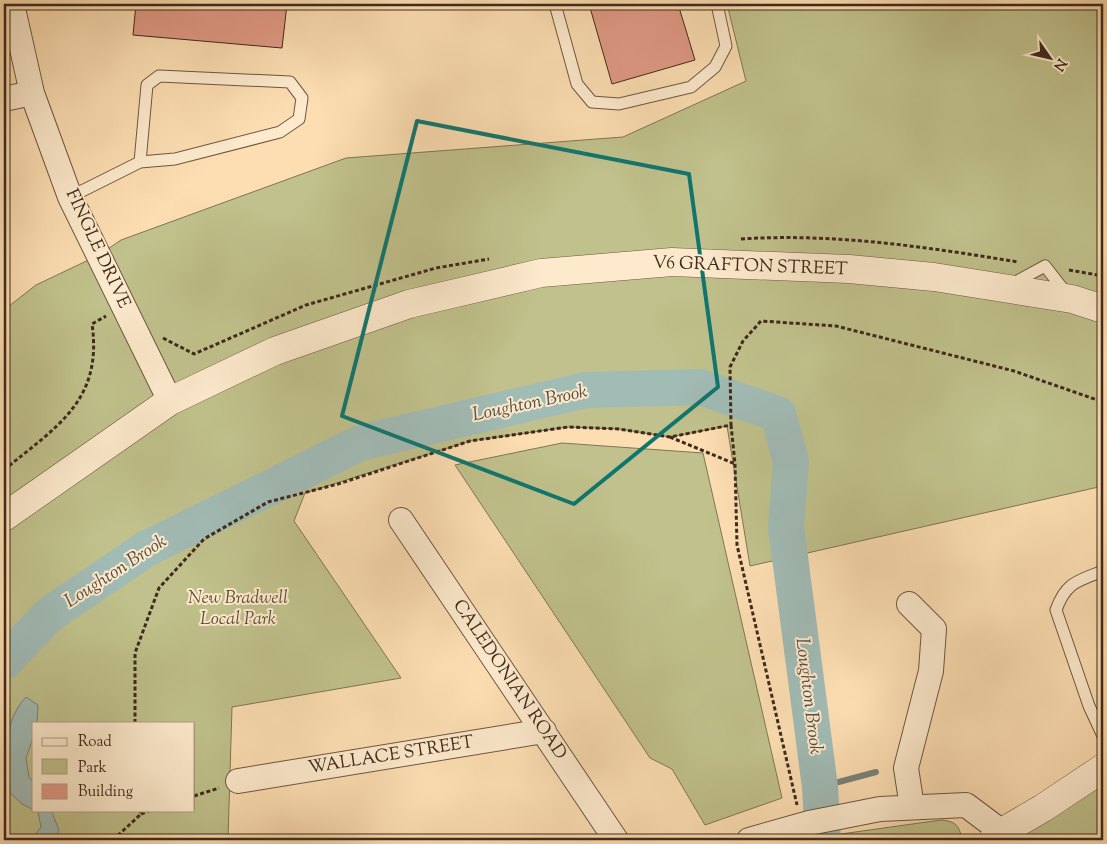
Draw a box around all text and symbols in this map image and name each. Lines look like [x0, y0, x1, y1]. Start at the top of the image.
north arrow [1024, 32, 1074, 82]
text: N [1048, 54, 1071, 74]
street label: FINGLE DRIVE [58, 185, 136, 313]
street label: V6 GRAFTON STREET [652, 251, 848, 283]
water label: Loughton Brook [470, 379, 591, 429]
water label: Loughton Brook [59, 529, 173, 615]
park label: New Bradwell Local Park [188, 586, 288, 633]
street label: CALEDONIAN ROAD [446, 595, 572, 765]
water label: Loughton Brook [787, 636, 829, 756]
legend [32, 722, 195, 812]
street label: WALLACE STREET [306, 730, 476, 782]
text: Road [78, 732, 112, 753]
text: Park [78, 758, 107, 779]
text: Building [78, 782, 133, 803]

